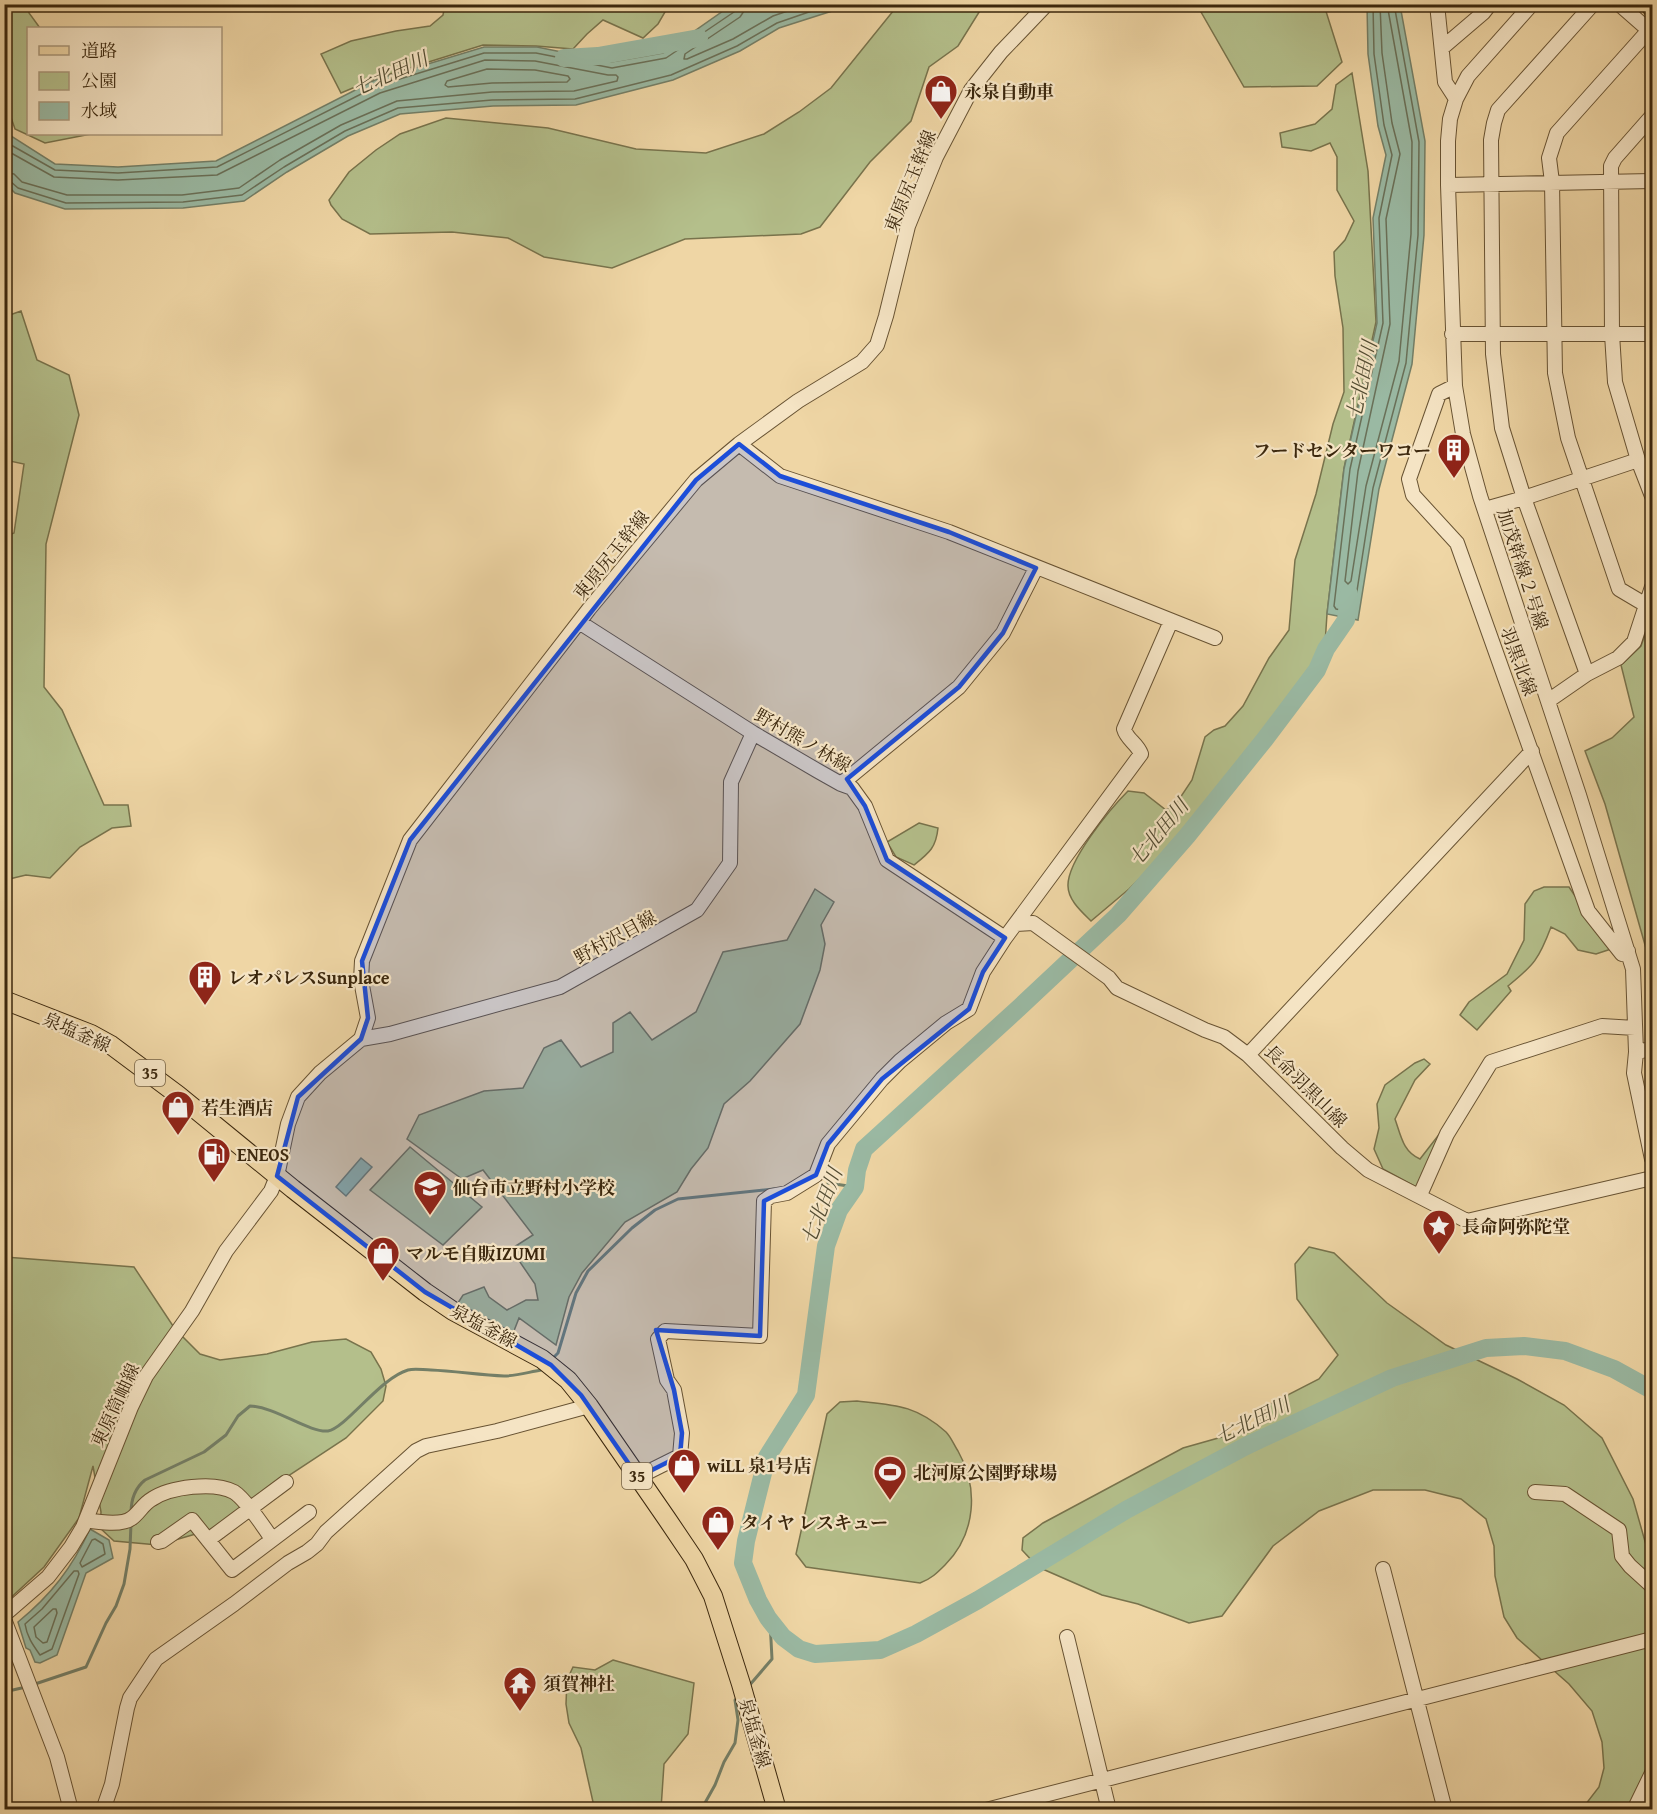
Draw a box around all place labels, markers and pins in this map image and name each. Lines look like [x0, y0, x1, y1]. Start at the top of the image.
shop icon: 永泉自動車 [923, 73, 959, 120]
place label: 永泉自動車 [964, 78, 1054, 105]
building icon: フードセンターワコー [1436, 432, 1472, 479]
place label: フードセンターワコー [1253, 437, 1431, 464]
building icon: レオパレスSunplace [187, 959, 223, 1006]
place label: レオパレスSunplace [228, 964, 390, 991]
shop icon: 若生酒店 [160, 1089, 196, 1136]
place label: 若生酒店 [201, 1094, 273, 1121]
fuel station icon: ENEOS [196, 1136, 232, 1183]
place label: ENEOS [237, 1141, 289, 1168]
school or university icon: 仙台市立野村小学校 [412, 1169, 448, 1216]
place label: 仙台市立野村小学校 [453, 1174, 615, 1201]
place icon: 長命阿弥陀堂 [1421, 1208, 1457, 1255]
place label: 長命阿弥陀堂 [1462, 1213, 1570, 1240]
shop icon: マルモ自販IZUMI [365, 1235, 401, 1282]
place label: マルモ自販IZUMI [406, 1240, 546, 1267]
shop icon: wiLL 泉1号店 [666, 1447, 702, 1494]
place label: wiLL 泉1号店 [707, 1452, 812, 1479]
sports icon: 北河原公園野球場 [872, 1454, 908, 1501]
place label: 北河原公園野球場 [913, 1459, 1057, 1486]
shop icon: タイヤ レスキュー [700, 1504, 736, 1551]
place label: タイヤ レスキュー [741, 1509, 888, 1536]
temple icon: 須賀神社 [502, 1665, 538, 1712]
place label: 須賀神社 [543, 1670, 615, 1697]

